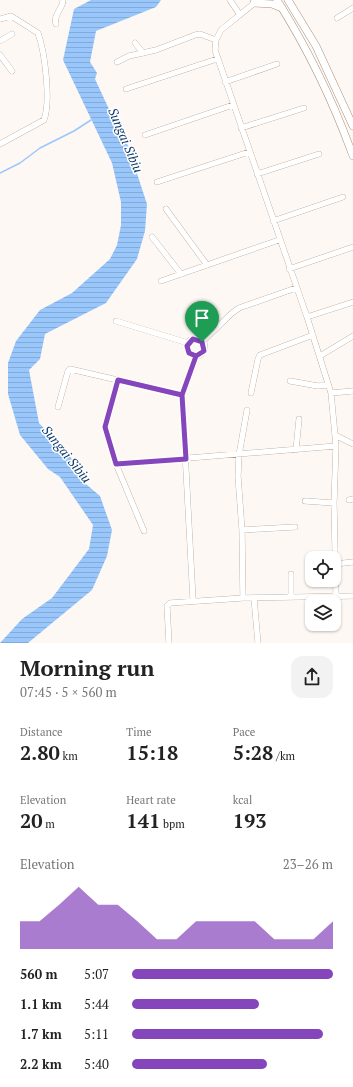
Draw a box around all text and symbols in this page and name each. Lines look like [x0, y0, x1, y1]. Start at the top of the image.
water label: Sungai Sibiu [104, 105, 148, 175]
pin [185, 301, 219, 342]
icon: arrive [191, 307, 213, 329]
water label: Sungai Sibiu [38, 421, 96, 487]
map controls [305, 551, 341, 631]
button: locate [305, 551, 341, 587]
button: layers [305, 595, 341, 631]
text: Morning run [20, 653, 154, 682]
button: share [291, 656, 333, 698]
text: 07:45 · 5 × 560 m [20, 683, 117, 701]
text: Distance [20, 725, 63, 739]
text: Time [126, 725, 151, 739]
text: Pace [233, 725, 255, 739]
text: 2.80 [20, 739, 60, 766]
text: 15:18 [126, 739, 178, 766]
text: 5:28 [233, 739, 273, 766]
text: km [60, 749, 78, 763]
text: /km [273, 749, 295, 763]
text: Elevation [20, 793, 66, 807]
text: Heart rate [126, 793, 176, 807]
text: kcal [233, 793, 252, 807]
text: 20 [20, 807, 43, 834]
text: 141 [126, 807, 160, 834]
text: 193 [233, 807, 267, 834]
text: m [43, 817, 55, 831]
text: bpm [160, 817, 185, 831]
text: Elevation [20, 855, 75, 873]
text: 23–26 m [283, 855, 333, 873]
text: 560 m [20, 965, 58, 983]
text: 5:07 [84, 965, 109, 983]
text: 1.1 km [20, 995, 62, 1013]
text: 5:44 [84, 995, 109, 1013]
text: 1.7 km [20, 1025, 62, 1043]
text: 5:11 [84, 1025, 109, 1043]
text: 2.2 km [20, 1055, 62, 1073]
text: 5:40 [84, 1055, 109, 1073]

